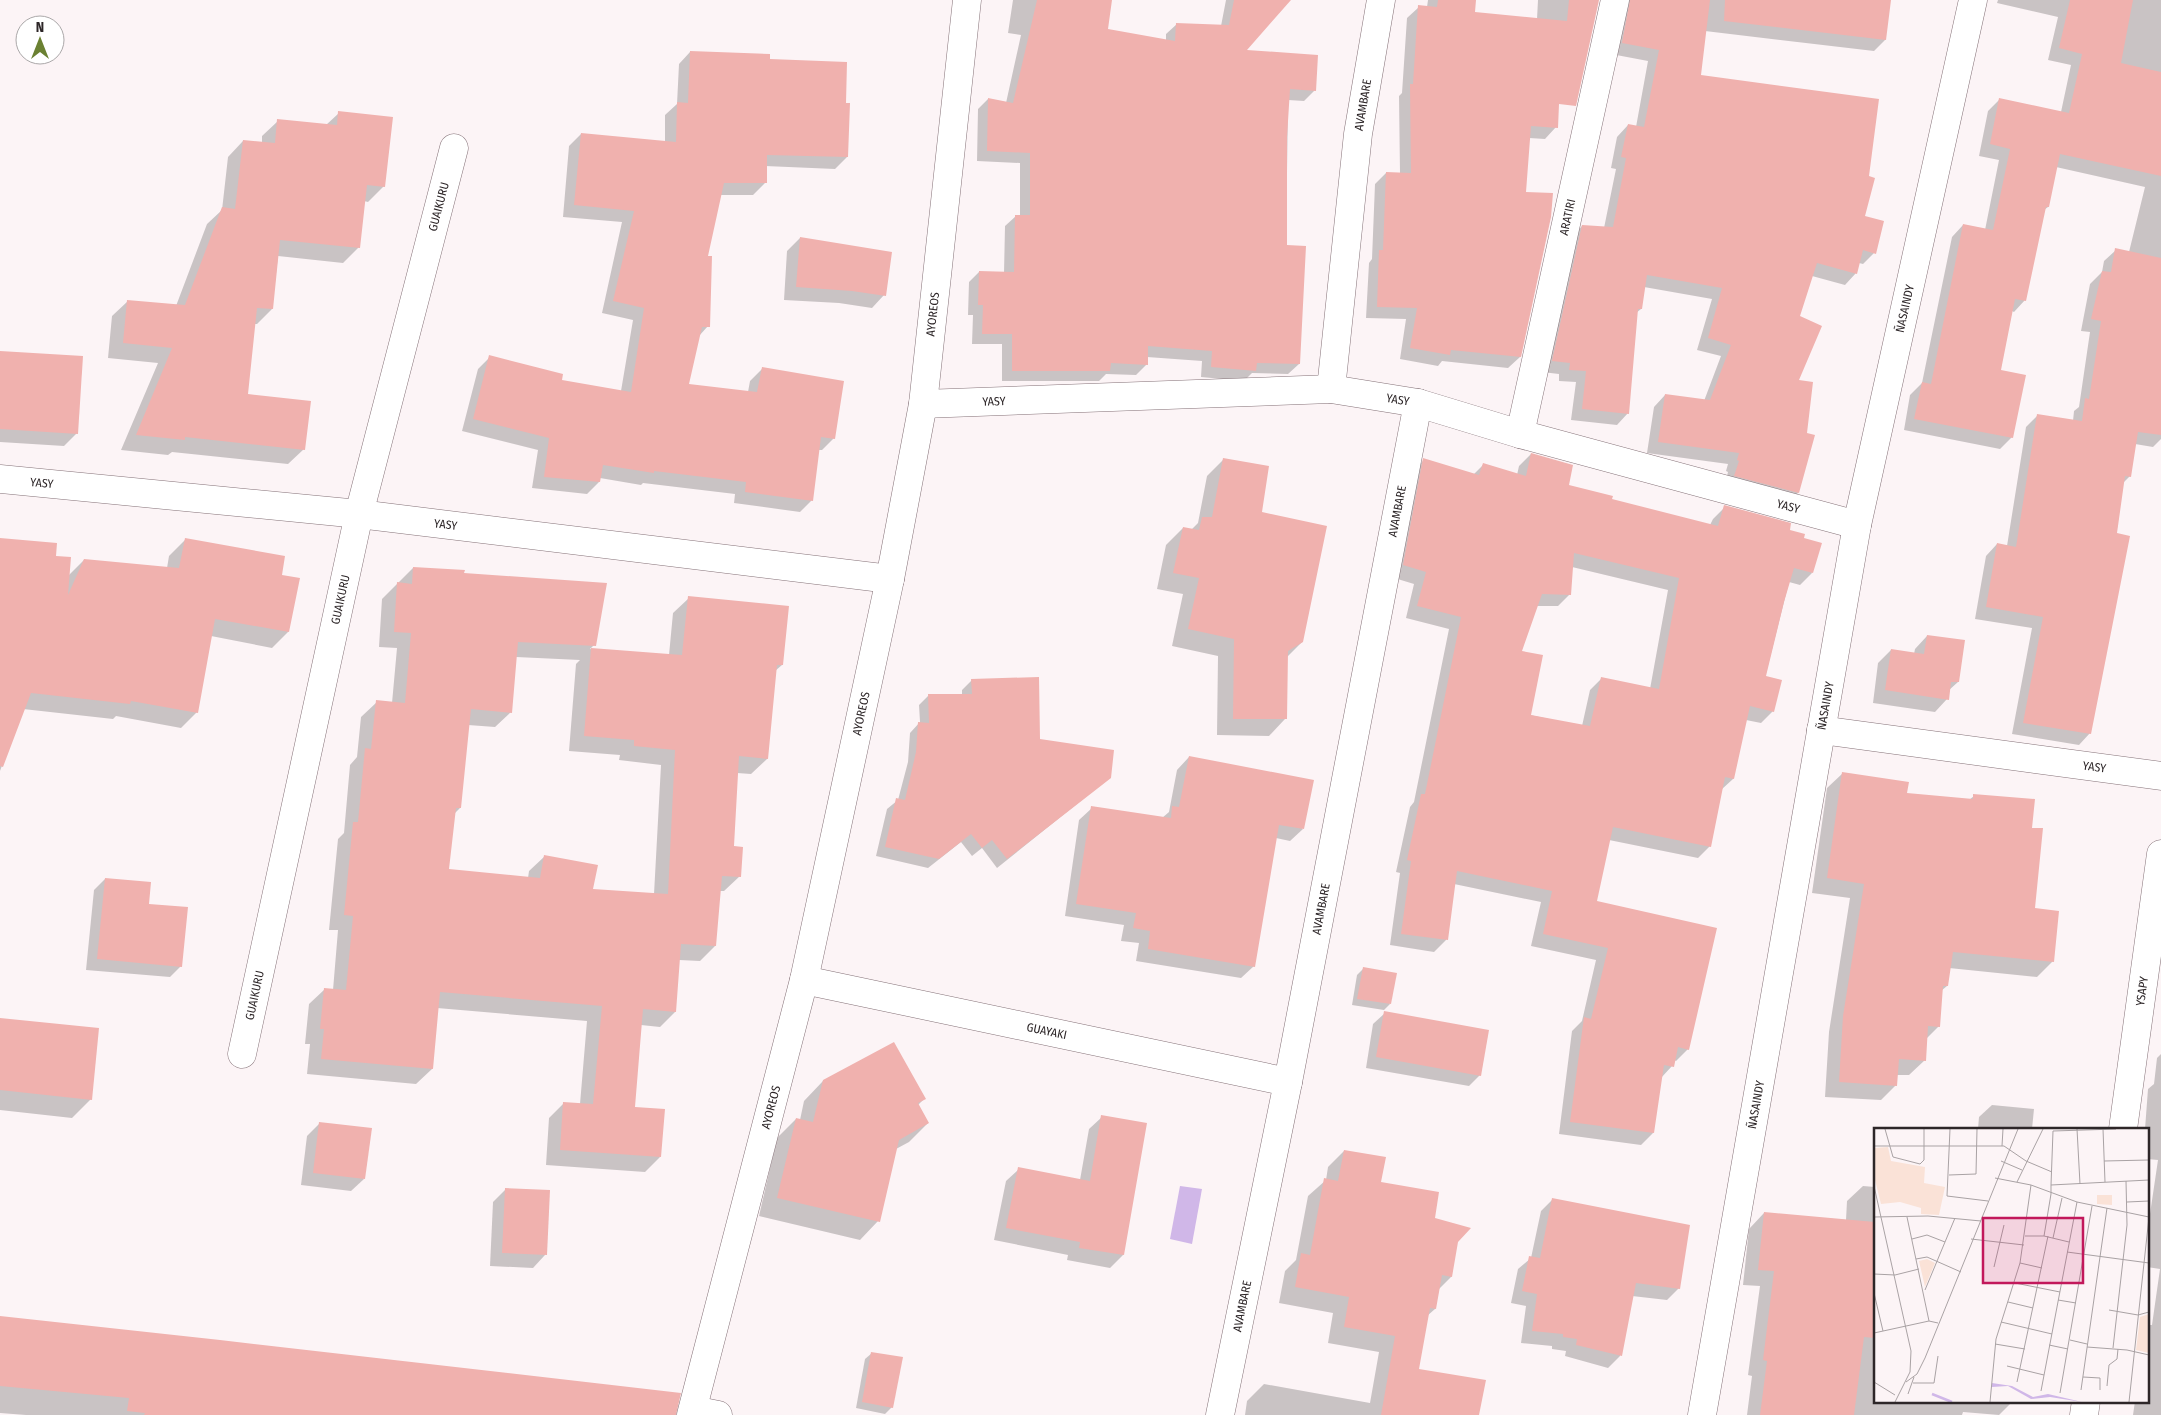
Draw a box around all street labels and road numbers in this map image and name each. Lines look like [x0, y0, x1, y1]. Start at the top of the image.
street label: AVAMBARE [1352, 78, 1374, 132]
street label: GUAIKURU [426, 181, 452, 233]
street label: ARATIRI [1557, 198, 1578, 237]
street label: ÑASAINDY [1892, 283, 1917, 334]
street label: AYOREOS [923, 291, 942, 337]
street label: YASY [1385, 391, 1411, 409]
street label: YASY [982, 394, 1006, 409]
street label: YASY [29, 475, 54, 491]
street label: AVAMBARE [1386, 484, 1409, 538]
street label: YASY [1775, 497, 1802, 516]
street label: YASY [433, 516, 458, 533]
street label: GUAIKURU [328, 574, 353, 626]
street label: ÑASAINDY [1813, 680, 1837, 731]
street label: AYOREOS [850, 690, 873, 737]
street label: YASY [2082, 758, 2107, 776]
street label: AVAMBARE [1309, 882, 1333, 936]
street label: GUAIKURU [243, 969, 267, 1021]
street label: YSAPY [2133, 976, 2151, 1007]
street label: GUAYAKI [1025, 1020, 1068, 1042]
street label: ÑASAINDY [1744, 1079, 1767, 1130]
street label: AYOREOS [759, 1084, 783, 1130]
street label: AVAMBARE [1230, 1279, 1254, 1333]

